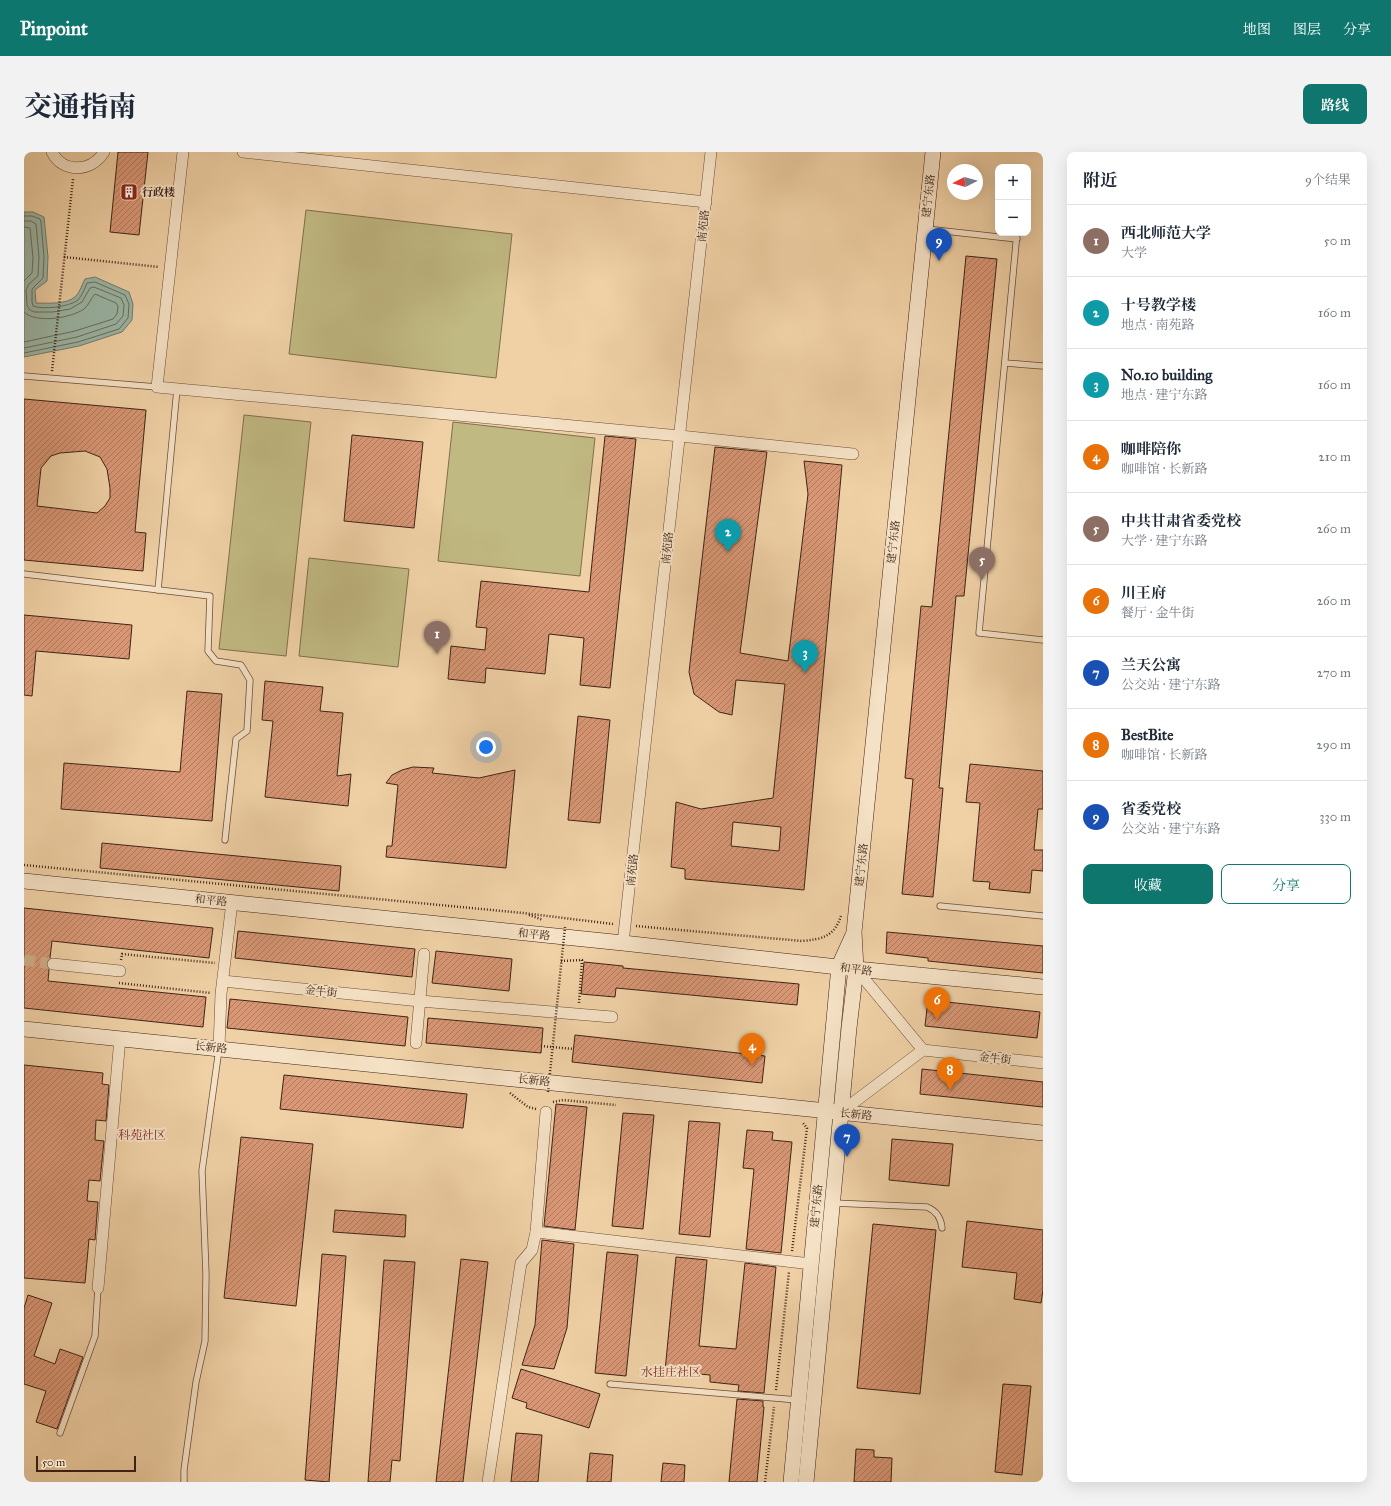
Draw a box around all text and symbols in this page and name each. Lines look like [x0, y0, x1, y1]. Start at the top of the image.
text: Pinpoint [20, 17, 88, 40]
text: 地图 [1243, 21, 1271, 38]
text: 图层 [1293, 21, 1321, 38]
text: 分享 [1343, 21, 1371, 38]
button: 路线 [1303, 84, 1367, 124]
text: 交通指南 [24, 89, 136, 124]
north arrow [947, 164, 983, 200]
map controls [995, 164, 1031, 236]
button: + [995, 164, 1031, 200]
text: 附近 [1083, 170, 1117, 191]
text: 9个结果 [1305, 172, 1351, 188]
street label: 建宁东路 [920, 173, 937, 219]
building icon: 行政楼 [119, 182, 139, 202]
place label: 行政楼 [142, 186, 175, 199]
button: − [995, 200, 1031, 236]
street label: 南苑路 [695, 209, 712, 243]
text: 西北师范大学 [1121, 224, 1211, 242]
pin: 9 [926, 228, 952, 261]
text: 1 [1093, 233, 1099, 249]
text: 50 m [1324, 233, 1351, 249]
text: 大学 [1121, 245, 1147, 261]
text: 十号教学楼 [1121, 296, 1196, 314]
text: 2 [1093, 305, 1099, 321]
text: 160 m [1318, 305, 1351, 321]
text: 地点 · 南苑路 [1121, 317, 1194, 333]
text: No.10 building [1121, 366, 1212, 384]
text: 3 [1093, 377, 1099, 393]
text: 160 m [1318, 377, 1351, 393]
text: 地点 · 建宁东路 [1121, 387, 1207, 403]
text: 咖啡陪你 [1121, 440, 1181, 458]
text: 4 [1092, 449, 1100, 465]
text: 210 m [1318, 449, 1351, 465]
text: 咖啡馆 · 长新路 [1121, 461, 1207, 477]
text: 中共甘肃省委党校 [1121, 512, 1241, 530]
pin: 2 [715, 519, 741, 552]
street label: 建宁东路 [885, 519, 902, 565]
text: 5 [1093, 521, 1099, 537]
text: 260 m [1317, 521, 1351, 537]
street label: 南苑路 [659, 531, 676, 565]
text: 大学 · 建宁东路 [1121, 533, 1207, 549]
pin: 5 [969, 547, 995, 580]
text: 川王府 [1121, 584, 1166, 602]
text: 6 [1093, 593, 1099, 609]
text: 260 m [1317, 593, 1351, 609]
text: 餐厅 · 金牛街 [1121, 605, 1194, 621]
pin: 1 [424, 621, 450, 654]
pin: 3 [792, 640, 818, 673]
text: 兰天公寓 [1121, 656, 1181, 674]
text: 7 [1093, 665, 1099, 681]
text: 270 m [1317, 665, 1351, 681]
text: 公交站 · 建宁东路 [1121, 677, 1220, 693]
text: BestBite [1121, 726, 1173, 744]
your location [476, 737, 496, 757]
text: 8 [1093, 737, 1099, 753]
text: 290 m [1316, 737, 1351, 753]
text: 咖啡馆 · 长新路 [1121, 747, 1207, 763]
text: 省委党校 [1121, 800, 1181, 818]
text: 9 [1093, 809, 1099, 825]
text: 330 m [1319, 809, 1351, 825]
text: 公交站 · 建宁东路 [1121, 821, 1220, 837]
street label: 建宁东路 [853, 842, 870, 888]
street label: 南苑路 [624, 853, 641, 887]
button: 收藏 [1083, 864, 1213, 904]
button: 分享 [1221, 864, 1351, 904]
street label: 和平路 [194, 892, 228, 909]
street label: 和平路 [517, 926, 551, 943]
street label: 和平路 [839, 961, 873, 978]
street label: 金牛街 [304, 983, 338, 1000]
pin: 6 [924, 987, 950, 1020]
pin: 4 [739, 1033, 765, 1066]
street label: 长新路 [194, 1039, 228, 1056]
street label: 金牛街 [978, 1050, 1012, 1067]
pin: 8 [937, 1057, 963, 1090]
street label: 长新路 [517, 1072, 551, 1089]
street label: 长新路 [839, 1106, 873, 1123]
pin: 7 [834, 1124, 860, 1157]
district label: 科苑社区 [118, 1128, 166, 1142]
street label: 建宁东路 [808, 1184, 825, 1229]
district label: 水挂庄社区 [641, 1365, 701, 1379]
scale bar [36, 1454, 136, 1473]
text: 50 m [42, 1456, 65, 1469]

